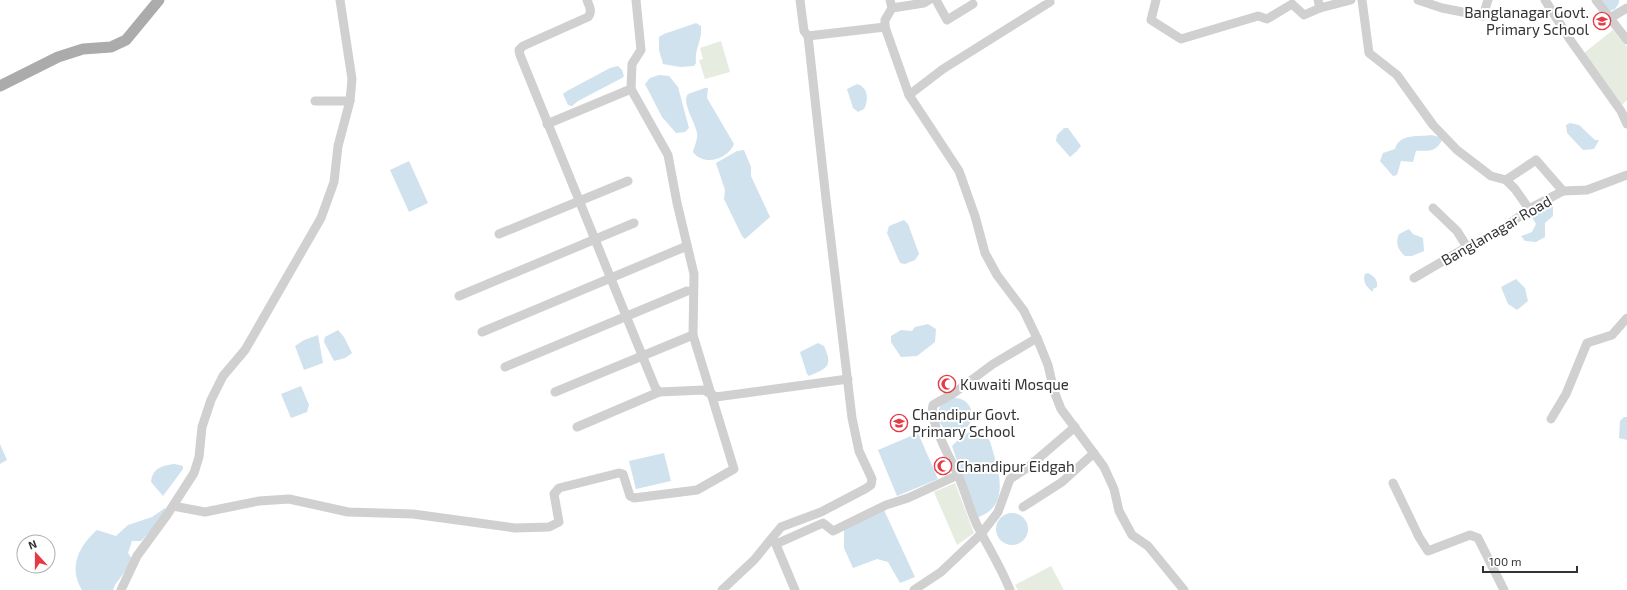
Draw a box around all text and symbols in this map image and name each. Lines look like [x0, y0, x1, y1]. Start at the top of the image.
place label: Banglanagar Govt. Primary School [1464, 3, 1590, 38]
school or university icon: Banglanagar Govt. Primary School [1592, 11, 1612, 31]
street label: Banglanagar Road [1438, 191, 1554, 269]
mosque icon: Kuwaiti Mosque [937, 374, 957, 394]
place label: Kuwaiti Mosque [960, 375, 1069, 393]
place label: Chandipur Govt. Primary School [912, 405, 1020, 440]
school or university icon: Chandipur Govt. Primary School [889, 413, 909, 433]
mosque icon: Chandipur Eidgah [933, 456, 953, 476]
place label: Chandipur Eidgah [956, 457, 1075, 475]
north arrow [16, 534, 56, 574]
text: N [26, 537, 38, 552]
scale bar [1483, 548, 1577, 574]
text: 100 m [1489, 554, 1521, 568]

